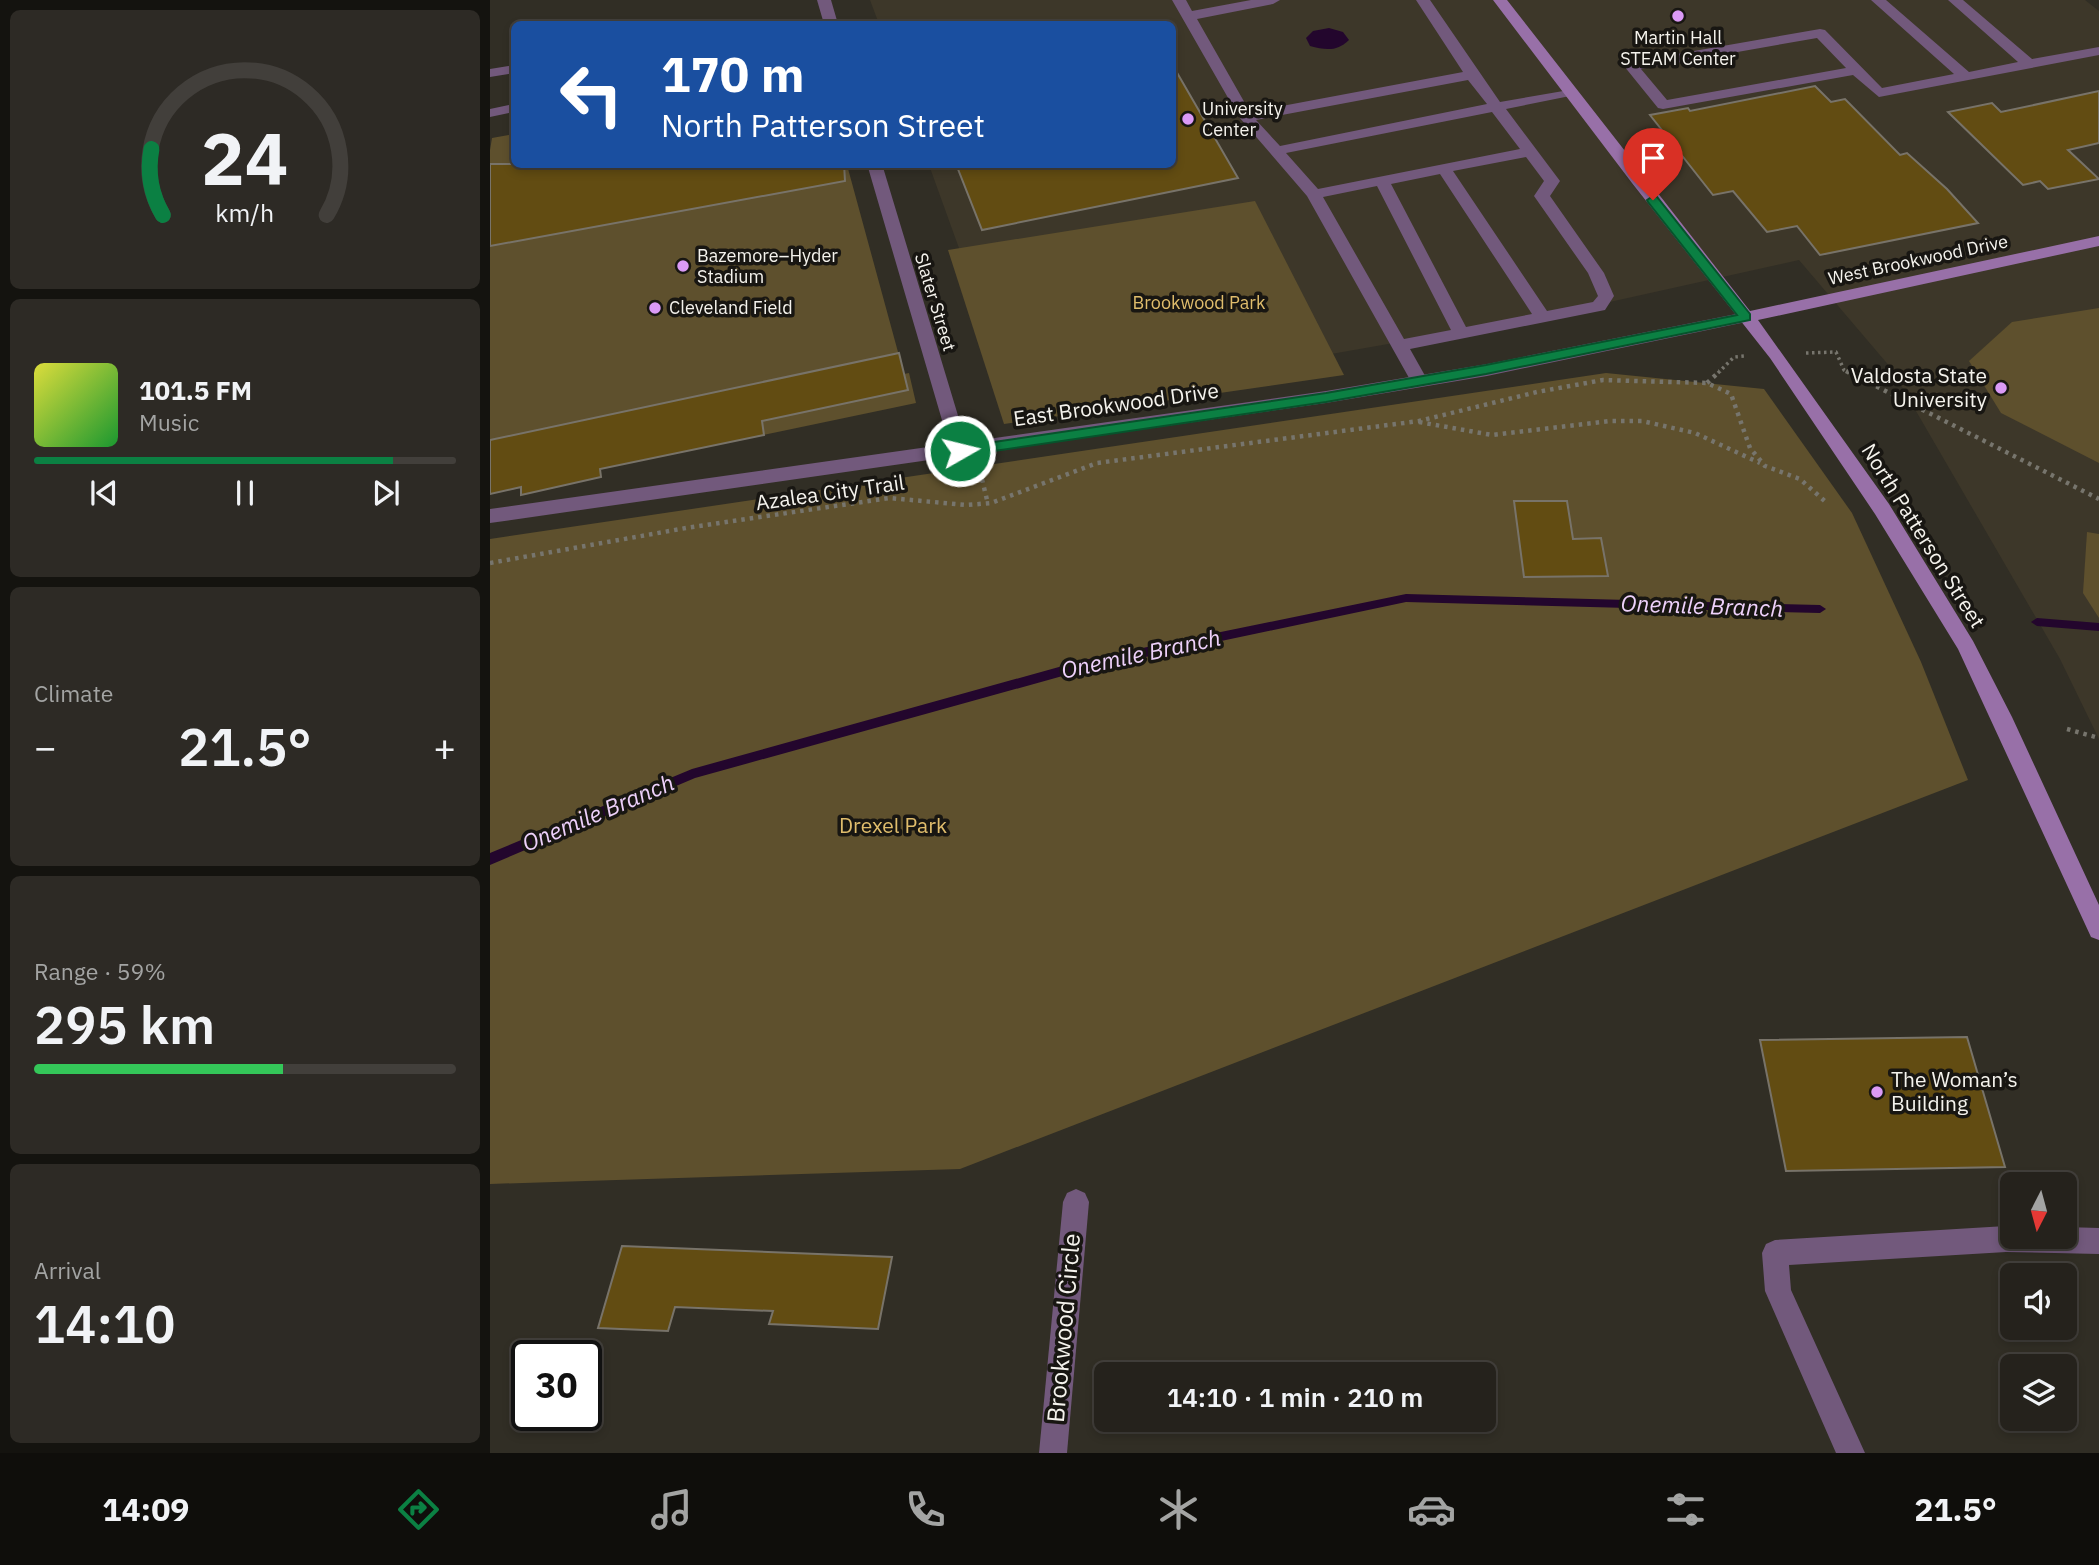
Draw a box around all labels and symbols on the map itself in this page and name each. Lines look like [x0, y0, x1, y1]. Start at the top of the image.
marker: Martin Hall STEAM Center [1670, 8, 1686, 24]
place label: Martin Hall STEAM Center [1620, 26, 1736, 70]
place label: University Center [1202, 97, 1283, 141]
marker: University Center [1180, 111, 1196, 127]
pin [1623, 128, 1683, 200]
street label: West Brookwood Drive [1826, 229, 2010, 290]
place label: Bazemore–Hyder Stadium [697, 244, 838, 288]
street label: Slater Street [910, 250, 961, 354]
marker: Bazemore–Hyder Stadium [675, 258, 691, 274]
park label: Brookwood Park [1133, 291, 1266, 314]
place label: Cleveland Field [669, 296, 793, 319]
marker: Cleveland Field [647, 300, 663, 316]
place label: Valdosta State University [1851, 361, 1988, 413]
street label: East Brookwood Drive [1011, 376, 1220, 432]
marker: Valdosta State University [1993, 380, 2009, 396]
position arrow [923, 414, 997, 488]
street label: North Patterson Street [1856, 438, 1992, 633]
street label: Azalea City Trail [754, 468, 906, 516]
water label: Onemile Branch [1620, 587, 1784, 623]
water label: Onemile Branch [1058, 621, 1223, 685]
water label: Onemile Branch [517, 767, 678, 858]
park label: Drexel Park [839, 811, 947, 839]
place label: The Woman’s Building [1891, 1065, 2018, 1117]
marker: The Woman’s Building [1869, 1084, 1885, 1100]
north arrow [2000, 1172, 2077, 1250]
street label: Brookwood Circle [1039, 1232, 1087, 1424]
speed limit sign: 30 [511, 1340, 602, 1431]

